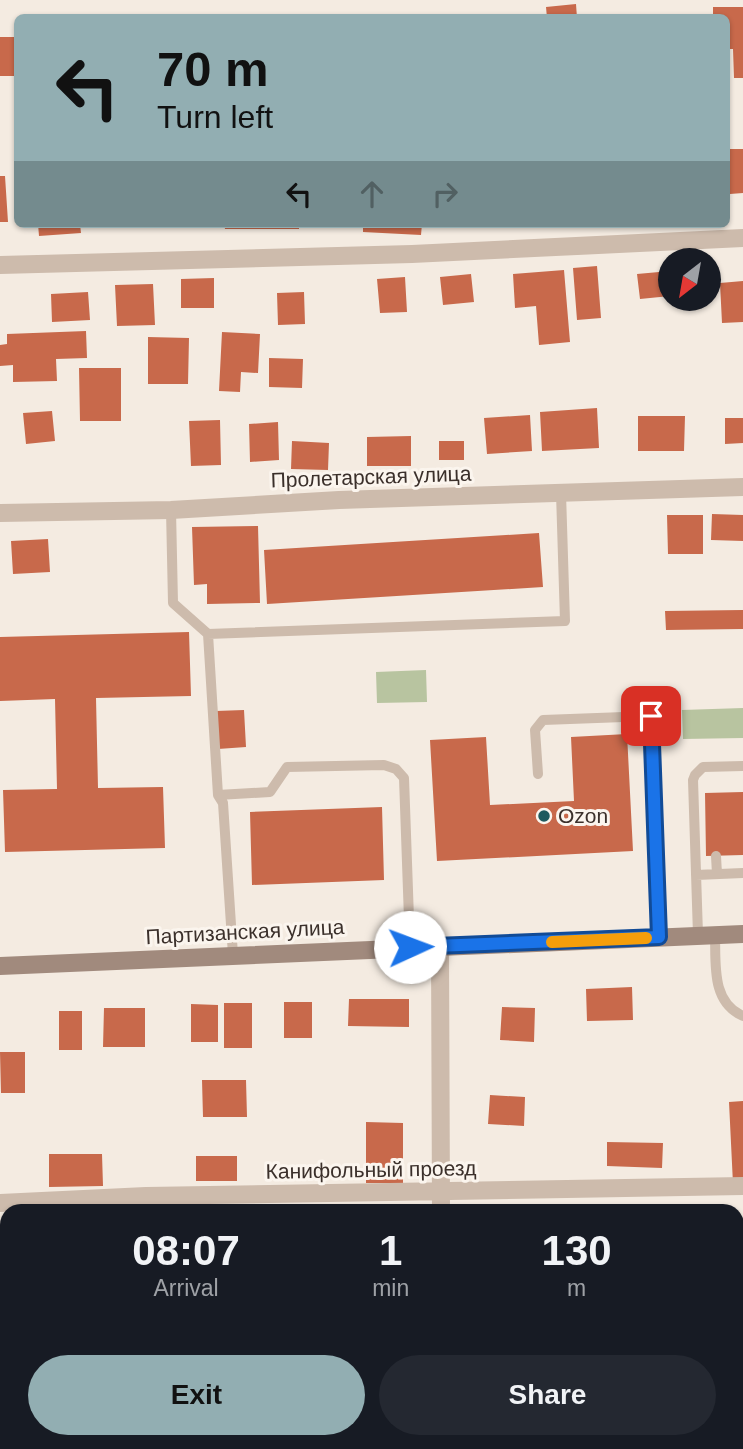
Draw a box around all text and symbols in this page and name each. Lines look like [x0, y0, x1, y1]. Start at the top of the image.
icon: left [42, 42, 133, 133]
text: 70 m [157, 42, 269, 96]
text: Turn left [157, 99, 273, 135]
icon: left [280, 175, 318, 213]
icon: ahead [353, 175, 391, 213]
icon: right [426, 175, 464, 213]
north arrow [658, 248, 721, 312]
map controls [658, 248, 721, 311]
street label: Пролетарская улица [270, 461, 472, 491]
pin [621, 686, 681, 746]
icon: arrive [632, 697, 670, 735]
place label: Ozon [558, 804, 608, 827]
marker: Ozon [536, 808, 552, 824]
position arrow [373, 910, 447, 984]
street label: Партизанская улица [145, 915, 345, 948]
street label: Канифольный проезд [266, 1156, 476, 1183]
text: 08:07 [132, 1227, 240, 1274]
text: 1 [379, 1227, 402, 1274]
text: 130 [542, 1227, 612, 1274]
text: Arrival [153, 1275, 219, 1301]
text: min [372, 1275, 409, 1301]
text: m [567, 1275, 586, 1301]
button: Exit [28, 1355, 365, 1435]
button: Share [379, 1355, 716, 1435]

